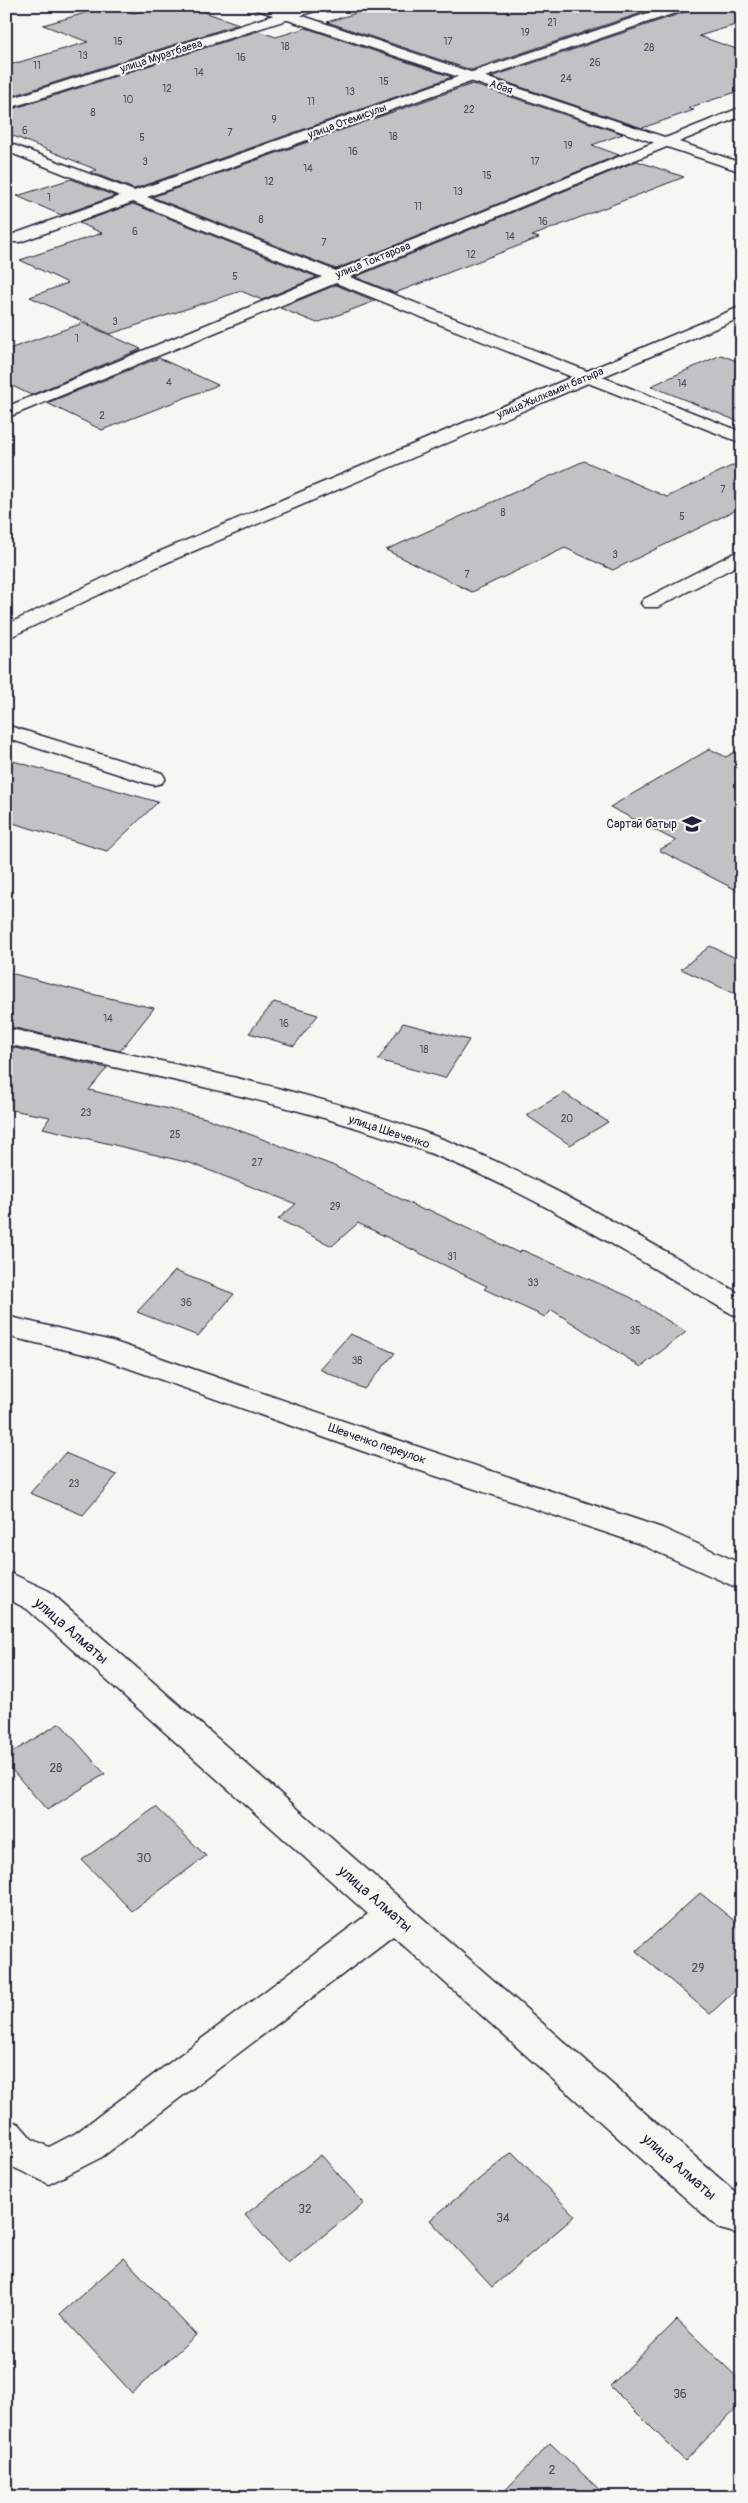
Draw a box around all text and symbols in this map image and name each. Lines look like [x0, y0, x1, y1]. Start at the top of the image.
house number: 21 [547, 17, 557, 29]
house number: 19 [520, 27, 530, 39]
house number: 15 [113, 36, 123, 48]
house number: 17 [443, 36, 453, 48]
street label: улица Муратбаева [117, 37, 204, 76]
house number: 18 [281, 41, 289, 53]
house number: 28 [644, 42, 654, 54]
house number: 13 [78, 50, 88, 62]
house number: 16 [236, 52, 246, 64]
house number: 26 [589, 57, 601, 69]
house number: 11 [33, 60, 41, 72]
house number: 14 [194, 67, 204, 79]
house number: 24 [560, 73, 572, 85]
house number: 15 [379, 76, 389, 88]
street label: Абая [488, 77, 514, 97]
house number: 12 [162, 83, 172, 95]
house number: 13 [345, 86, 355, 98]
house number: 10 [123, 94, 134, 106]
house number: 11 [307, 96, 315, 108]
street label: улица Отемисулы [305, 101, 388, 142]
house number: 22 [463, 104, 475, 116]
house number: 8 [90, 107, 96, 119]
house number: 9 [271, 114, 277, 126]
house number: 6 [22, 125, 28, 137]
house number: 7 [227, 127, 233, 139]
house number: 18 [389, 131, 397, 143]
house number: 5 [139, 132, 145, 144]
house number: 19 [563, 140, 573, 152]
house number: 16 [348, 146, 358, 158]
house number: 3 [142, 156, 148, 168]
house number: 17 [530, 156, 540, 168]
house number: 14 [303, 163, 313, 175]
house number: 15 [482, 170, 492, 182]
house number: 12 [264, 176, 274, 188]
house number: 13 [453, 186, 463, 198]
house number: 1 [47, 192, 51, 204]
house number: 11 [414, 201, 422, 213]
house number: 8 [258, 214, 264, 226]
house number: 16 [538, 216, 548, 228]
house number: 6 [132, 226, 138, 238]
house number: 14 [505, 231, 515, 243]
house number: 7 [321, 237, 327, 249]
street label: улица Токтарова [333, 239, 412, 281]
house number: 12 [466, 249, 476, 261]
house number: 5 [232, 271, 238, 283]
house number: 3 [112, 316, 118, 328]
house number: 1 [75, 333, 79, 345]
street label: улица Жылкаман батыра [494, 365, 605, 422]
house number: 4 [166, 377, 172, 389]
house number: 14 [677, 378, 687, 390]
house number: 2 [99, 410, 105, 422]
house number: 7 [720, 484, 726, 496]
house number: 8 [500, 507, 506, 519]
house number: 5 [679, 511, 685, 523]
house number: 3 [612, 549, 618, 561]
house number: 7 [464, 569, 470, 581]
school or university icon: Сартай батыр [681, 813, 703, 835]
place label: Сартай батыр [607, 817, 677, 832]
house number: 14 [103, 1013, 113, 1025]
house number: 16 [279, 1018, 289, 1030]
house number: 18 [420, 1044, 428, 1056]
house number: 23 [81, 1107, 92, 1119]
street label: улица Шевченко [345, 1111, 432, 1152]
house number: 20 [561, 1113, 573, 1125]
house number: 25 [169, 1129, 181, 1141]
house number: 27 [252, 1157, 263, 1169]
house number: 29 [330, 1201, 340, 1213]
house number: 31 [447, 1251, 457, 1263]
house number: 33 [527, 1277, 539, 1289]
house number: 36 [180, 1297, 192, 1309]
house number: 35 [630, 1325, 641, 1337]
house number: 38 [352, 1355, 362, 1367]
street label: Шевченко переулок [326, 1420, 428, 1468]
house number: 23 [69, 1478, 80, 1490]
street label: улица Алматы [29, 1593, 112, 1668]
house number: 28 [50, 1761, 62, 1776]
house number: 30 [137, 1851, 151, 1866]
street label: улица Алматы [333, 1861, 416, 1936]
house number: 29 [692, 1961, 704, 1976]
street label: улица Алматы [637, 2129, 720, 2204]
house number: 32 [298, 2202, 312, 2217]
house number: 34 [496, 2211, 510, 2226]
house number: 36 [673, 2387, 687, 2402]
house number: 2 [549, 2463, 556, 2478]

